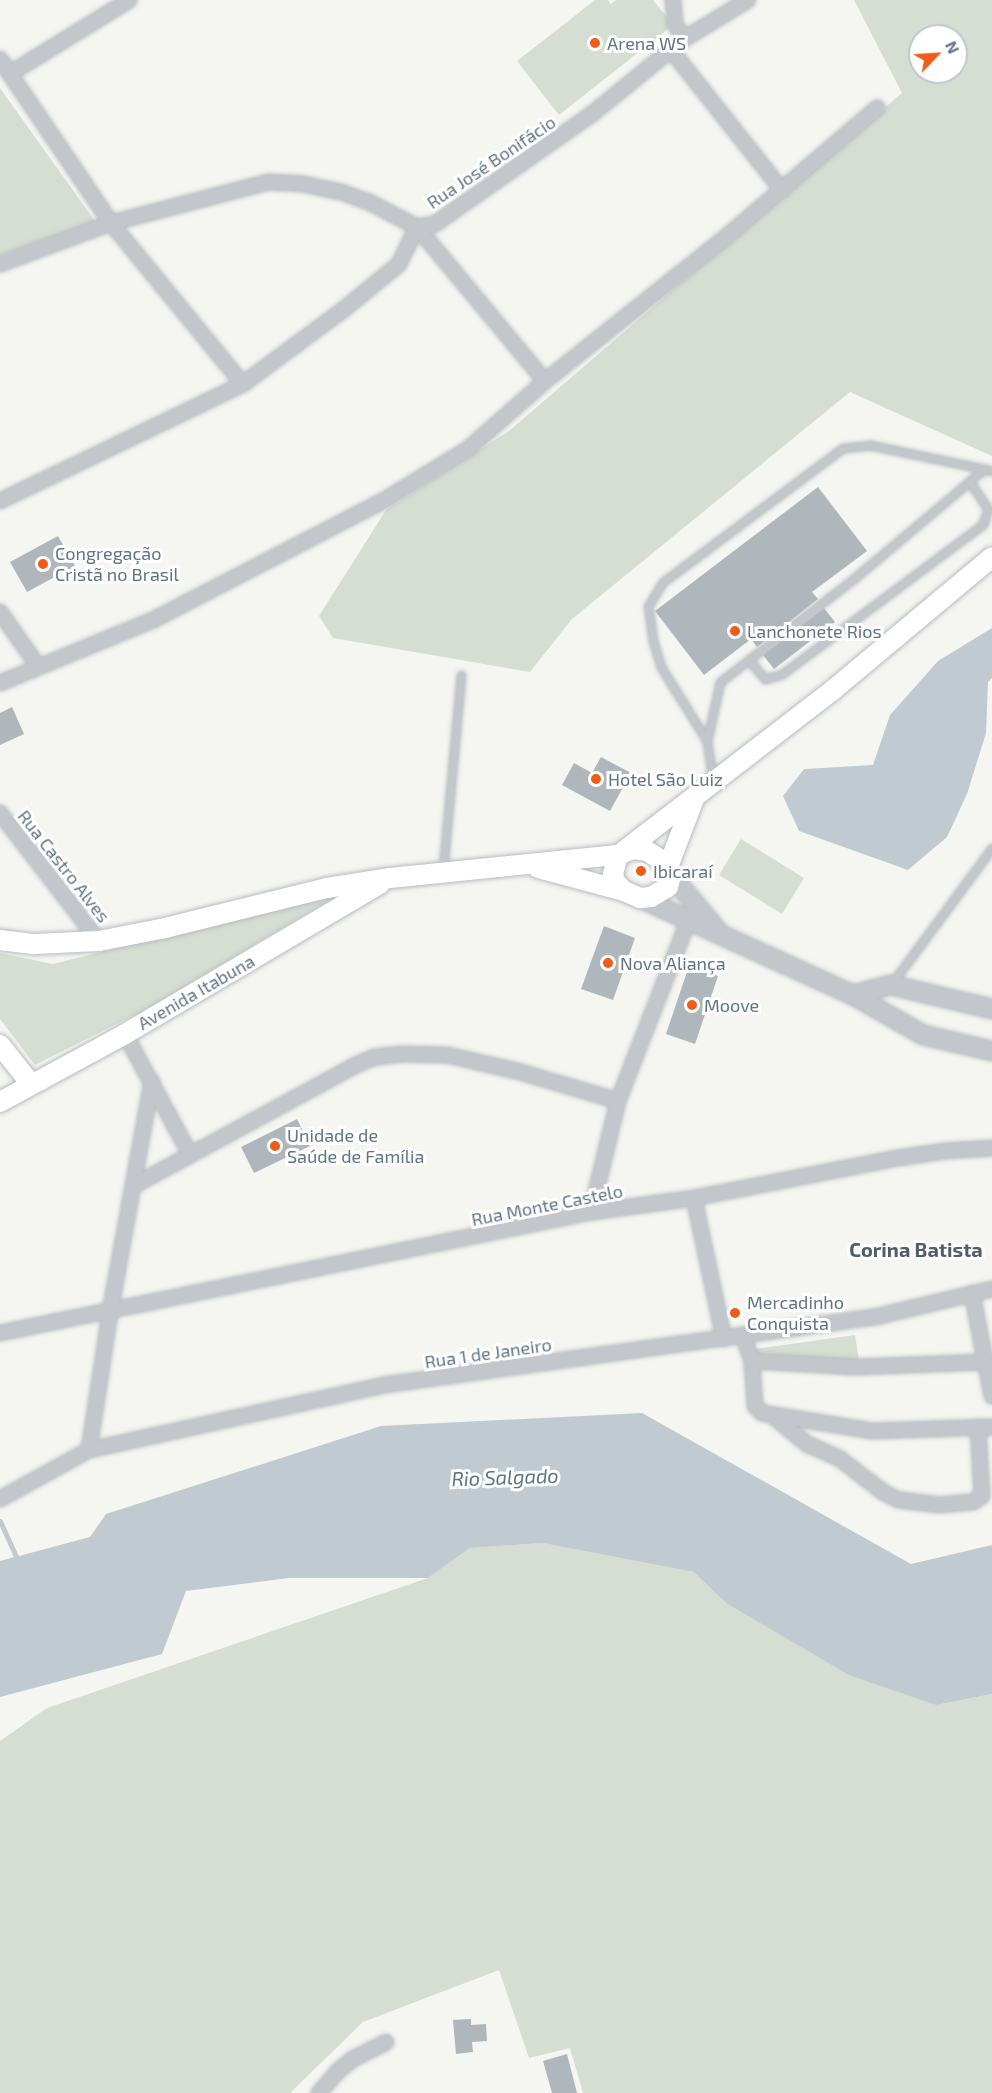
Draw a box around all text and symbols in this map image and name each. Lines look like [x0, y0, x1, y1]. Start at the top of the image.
north arrow [908, 24, 968, 84]
place label: Arena WS [607, 32, 686, 54]
marker: Arena WS [588, 36, 602, 50]
text: N [942, 38, 964, 56]
street label: Rua José Bonifácio [422, 111, 560, 213]
place label: Congregação Cristã no Brasil [55, 543, 179, 586]
marker: Congregação Cristã no Brasil [36, 557, 50, 571]
place label: Lanchonete Rios [747, 620, 882, 642]
marker: Lanchonete Rios [728, 624, 742, 638]
place label: Hotel São Luiz [608, 768, 723, 790]
marker: Hotel São Luiz [589, 772, 603, 786]
street label: Rua Castro Alves [13, 805, 115, 927]
place label: Ibicaraí [653, 860, 713, 882]
marker: Ibicaraí [634, 864, 648, 878]
street label: Avenida Itabuna [134, 950, 258, 1034]
place label: Nova Aliança [620, 952, 726, 974]
marker: Nova Aliança [601, 956, 615, 970]
place label: Moove [704, 994, 759, 1016]
marker: Moove [685, 998, 699, 1012]
place label: Unidade de Saúde de Família [287, 1125, 424, 1168]
marker: Unidade de Saúde de Família [268, 1139, 282, 1153]
street label: Rua Monte Castelo [470, 1180, 624, 1230]
district label: Corina Batista [849, 1237, 983, 1261]
place label: Mercadinho Conquista [747, 1292, 844, 1334]
marker: Mercadinho Conquista [728, 1306, 742, 1320]
street label: Rua 1 de Janeiro [423, 1333, 553, 1373]
water label: Rio Salgado [451, 1463, 559, 1491]

